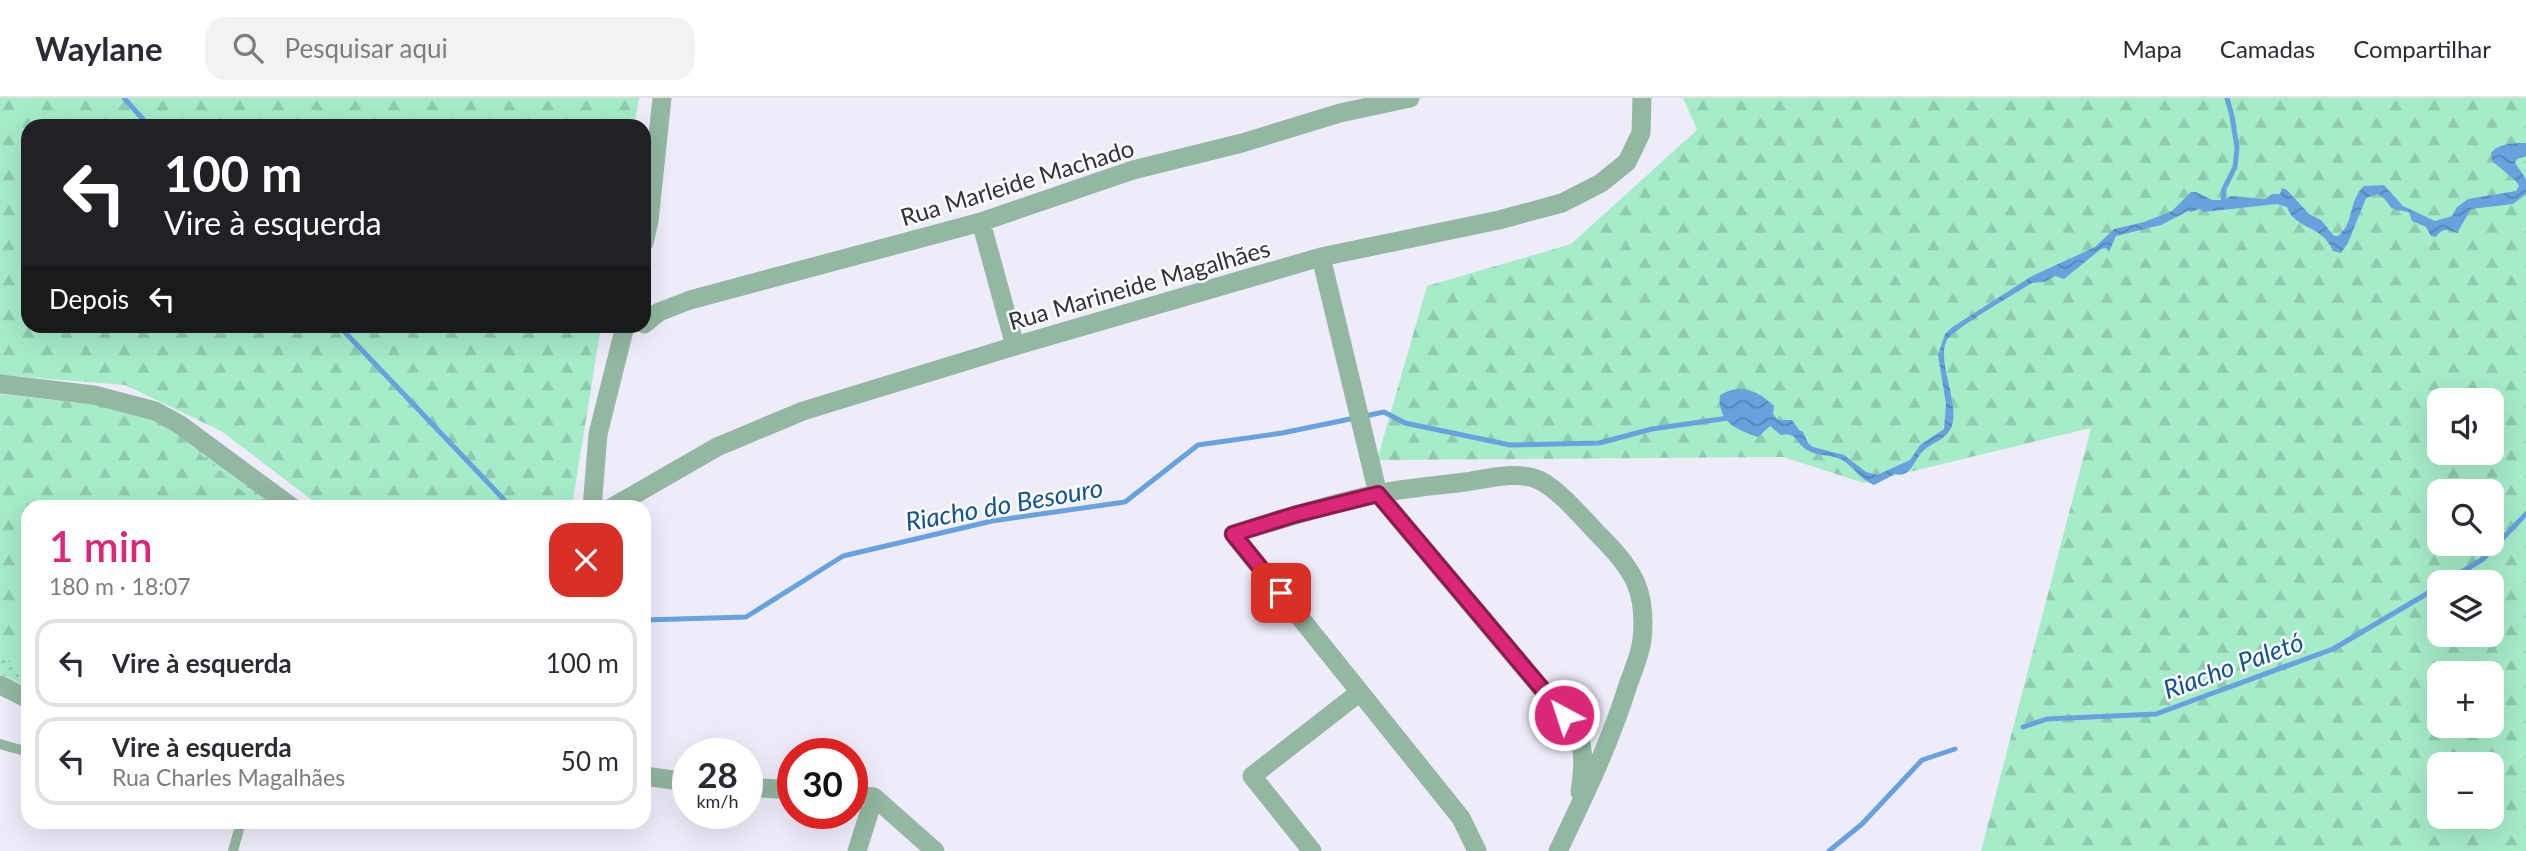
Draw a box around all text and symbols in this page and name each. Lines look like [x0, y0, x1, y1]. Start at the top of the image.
search box [205, 17, 695, 80]
text: Waylane [35, 28, 163, 68]
icon: search [229, 29, 267, 67]
text: Pesquisar aqui [285, 32, 448, 64]
text: Mapa [2123, 34, 2182, 63]
text: Camadas [2220, 34, 2315, 63]
text: Compartilhar [2353, 34, 2491, 63]
street label: Rua Marleide Machado [897, 133, 1137, 231]
text: 100 m [164, 144, 302, 202]
icon: left [49, 147, 140, 238]
text: Vire à esquerda [164, 203, 382, 242]
street label: Rua Marineide Magalhães [1005, 233, 1273, 335]
icon: left [143, 280, 181, 318]
text: Depois [49, 283, 129, 315]
map controls [2427, 388, 2504, 829]
button: sound [2427, 388, 2504, 465]
water label: Riacho do Besouro [903, 471, 1105, 537]
button: search [2427, 479, 2504, 556]
text: 1 min [49, 521, 153, 571]
button: close [549, 523, 623, 597]
pin [1251, 563, 1311, 623]
button: layers [2427, 570, 2504, 647]
text: 180 m · 18:07 [49, 572, 191, 600]
icon: arrive [1262, 574, 1300, 612]
water label: Riacho Paletó [2158, 625, 2308, 705]
icon: left [53, 644, 91, 682]
text: Vire à esquerda [112, 647, 292, 679]
text: 100 m [546, 647, 619, 679]
button: + [2427, 661, 2504, 738]
position arrow [1527, 678, 1601, 752]
text: Vire à esquerda [112, 731, 292, 763]
speed limit sign: 30 [777, 738, 868, 829]
icon: left [53, 742, 91, 780]
text: 50 m [561, 745, 619, 777]
button: − [2427, 752, 2504, 829]
text: 28 [697, 753, 738, 795]
text: Rua Charles Magalhães [112, 763, 345, 791]
text: km/h [696, 790, 739, 812]

